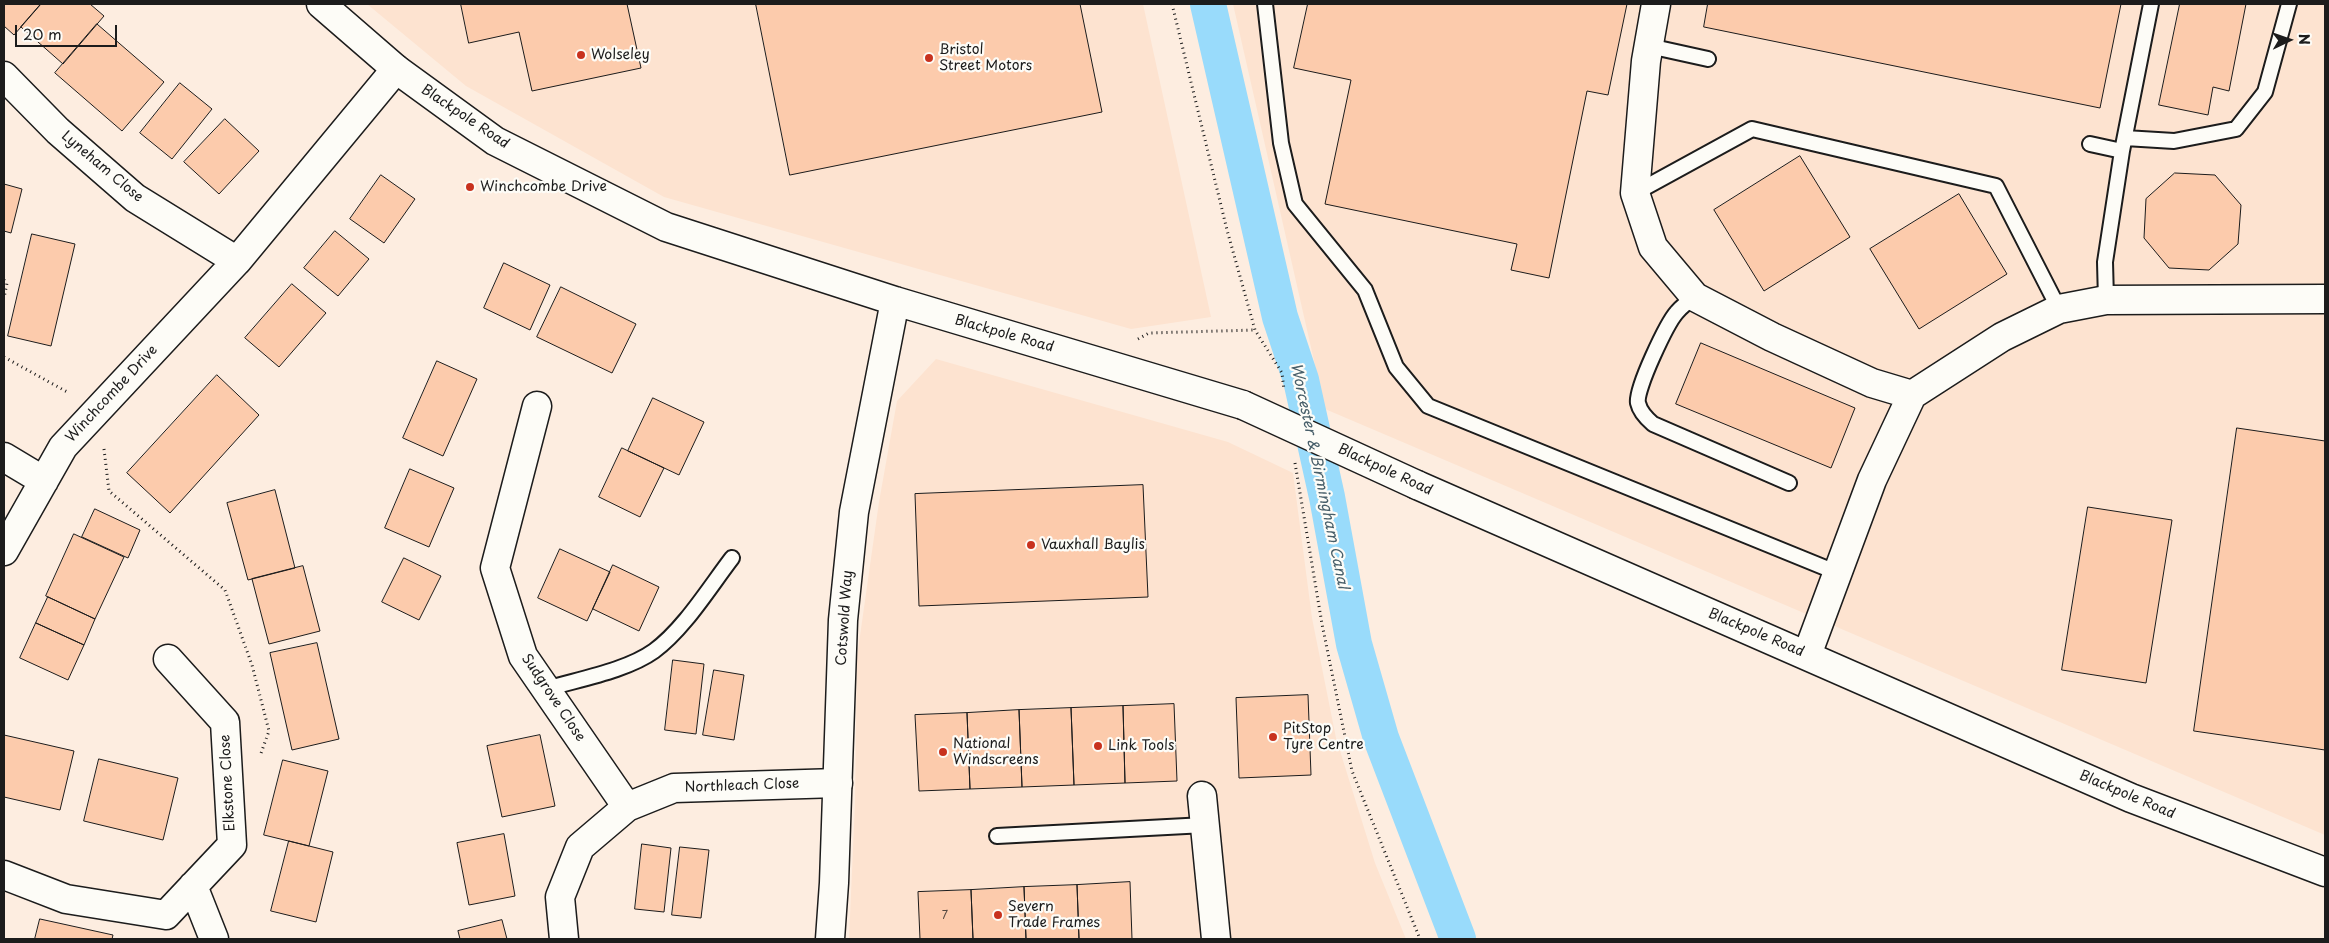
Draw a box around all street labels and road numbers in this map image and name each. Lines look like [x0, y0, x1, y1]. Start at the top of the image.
street label: Blackpole Road [418, 81, 512, 153]
street label: Lyneham Close [58, 128, 146, 206]
street label: Blackpole Road [952, 312, 1056, 356]
street label: Winchcombe Drive [63, 342, 161, 446]
street label: Blackpole Road [1335, 441, 1435, 499]
street label: Cotswold Way [833, 570, 857, 666]
street label: Blackpole Road [1705, 605, 1807, 661]
street label: Sudgrove Close [518, 651, 588, 745]
street label: Elkstone Close [217, 734, 239, 832]
street label: Blackpole Road [2076, 767, 2178, 823]
street label: Northleach Close [684, 776, 800, 796]

